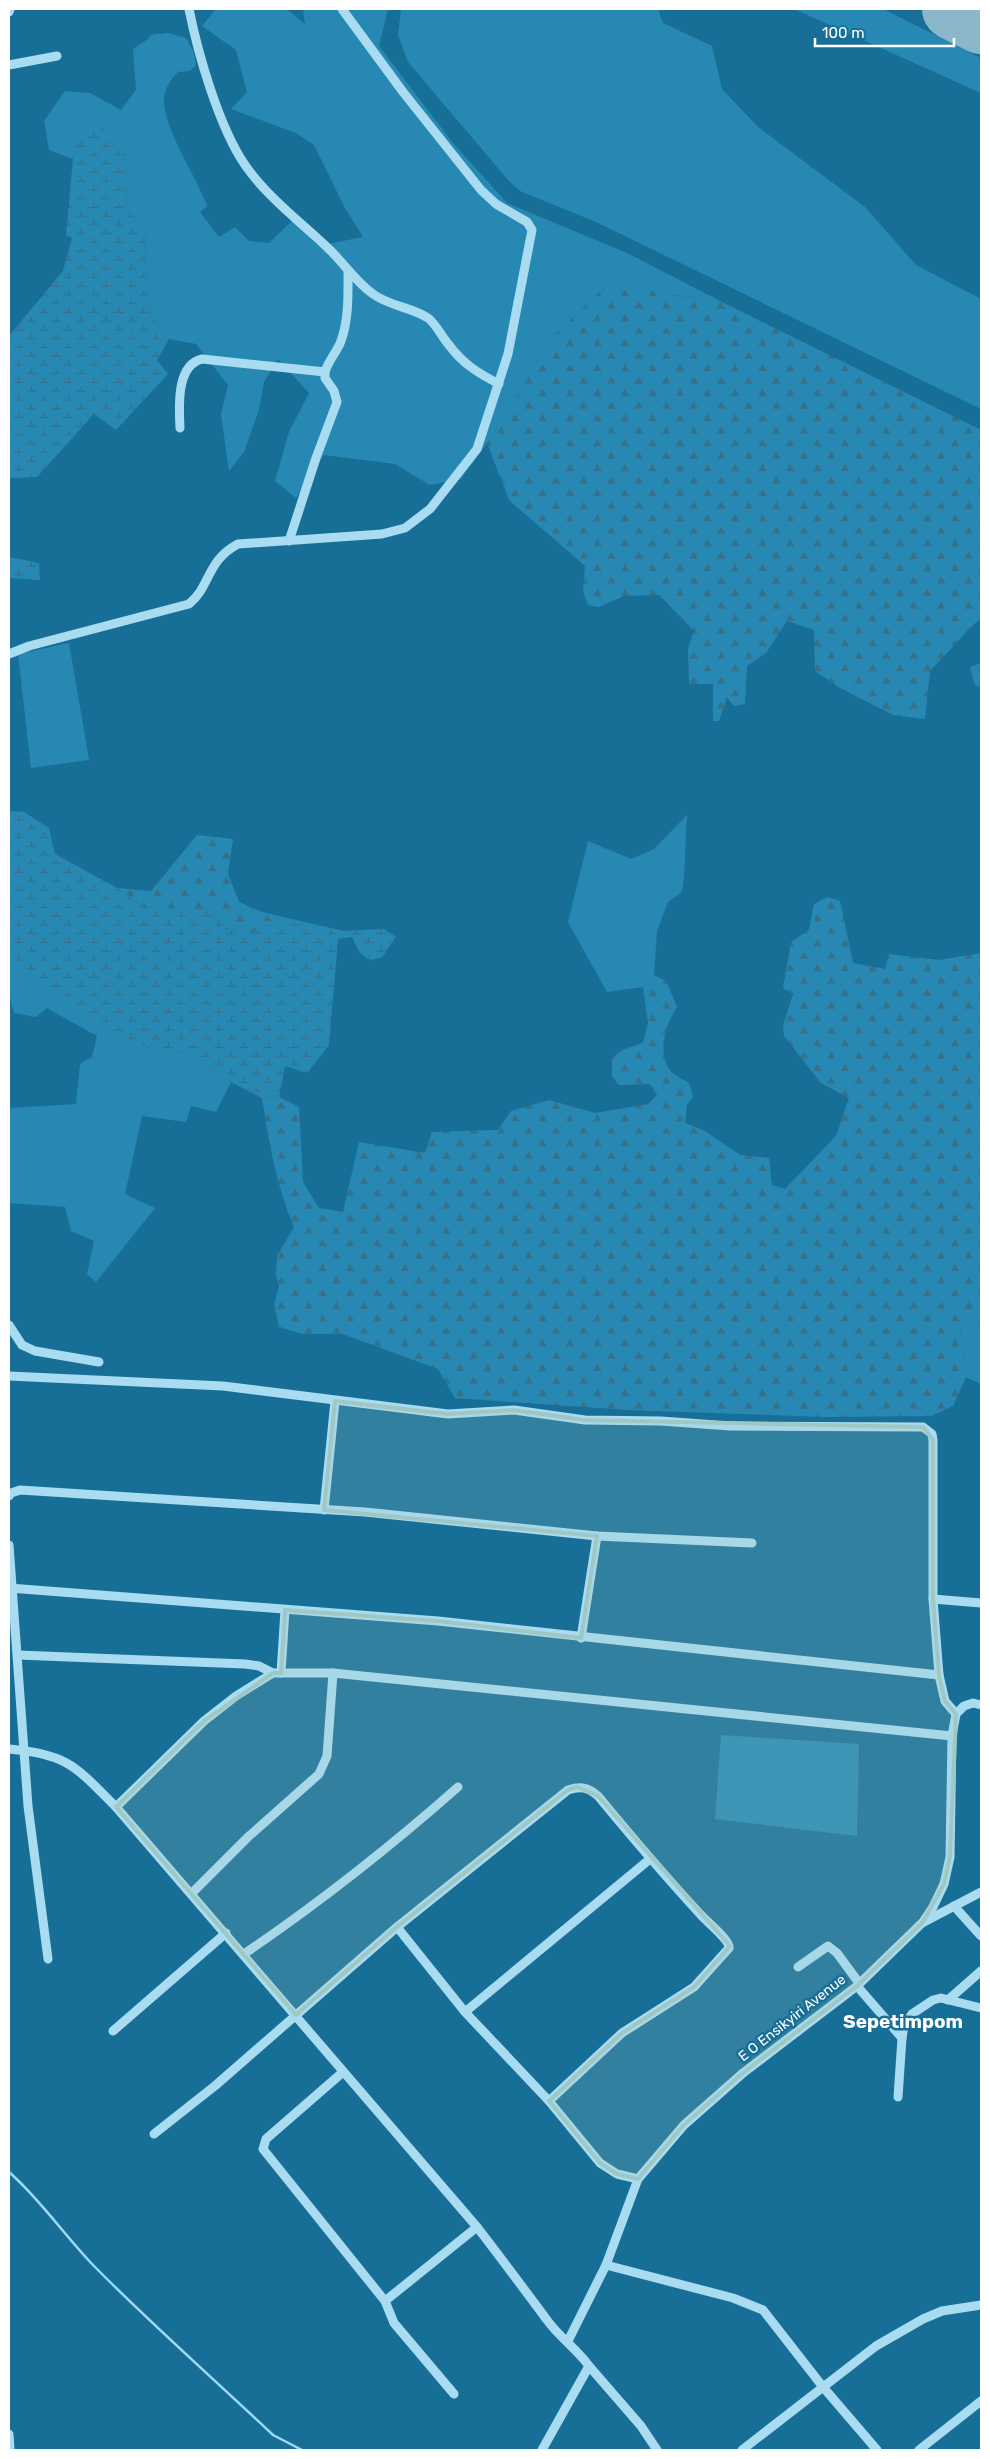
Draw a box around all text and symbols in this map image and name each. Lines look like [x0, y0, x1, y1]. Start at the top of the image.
scale bar [815, 15, 954, 47]
text: 100 m [822, 24, 864, 42]
street label: E O Ensikyiri Avenue [735, 1971, 849, 2065]
district label: Sepetimpom [843, 2010, 963, 2033]

